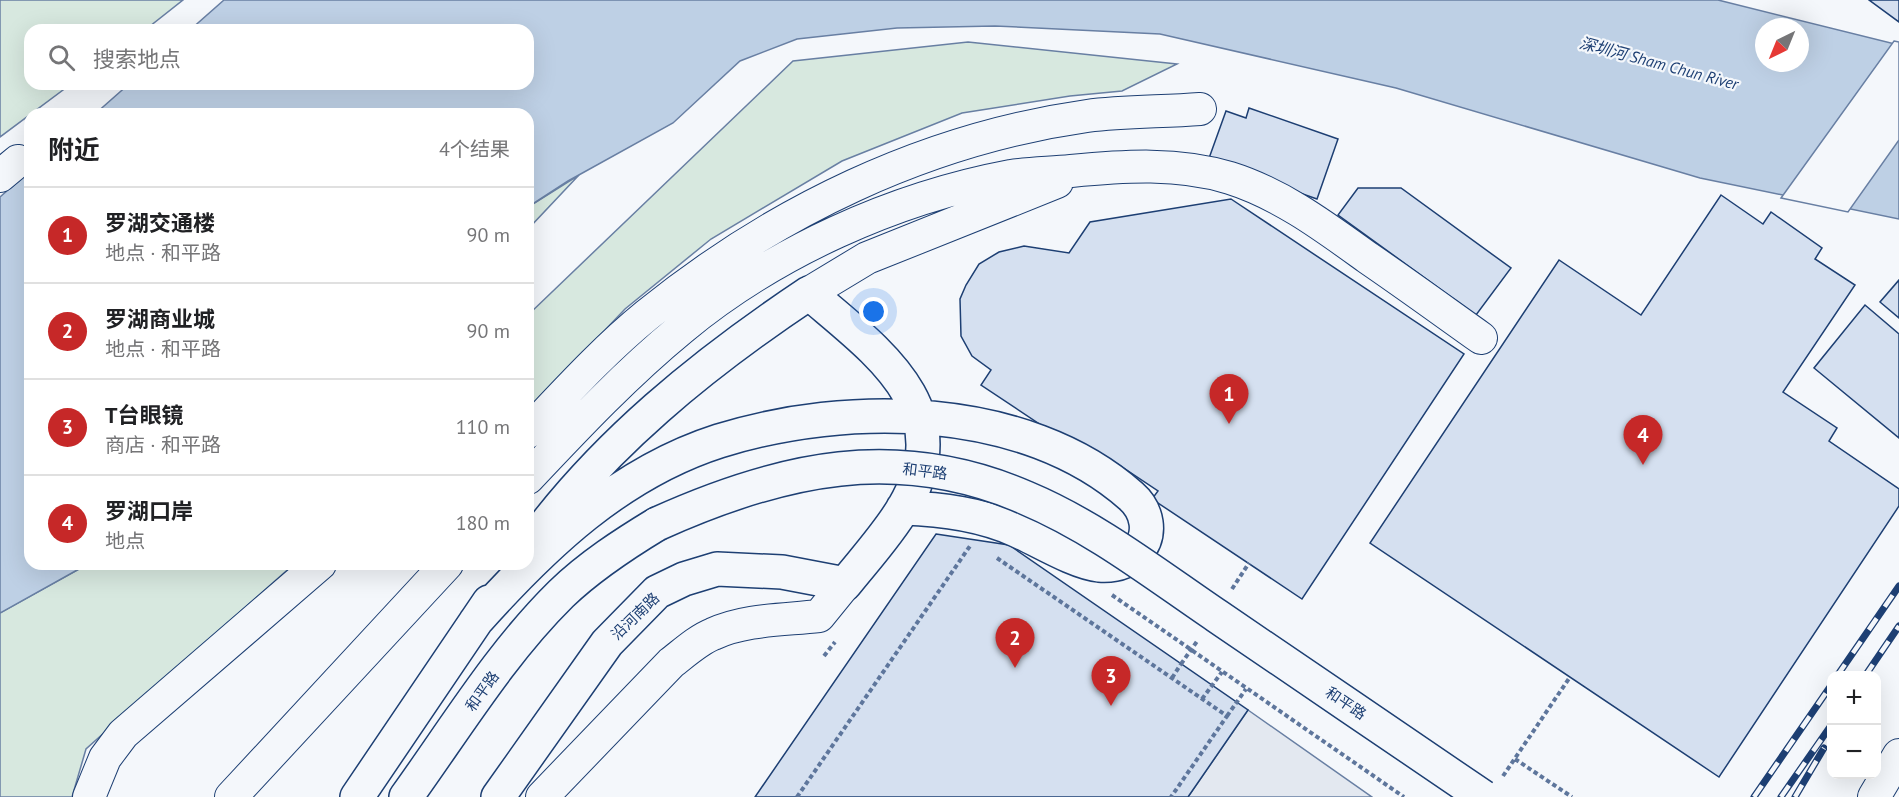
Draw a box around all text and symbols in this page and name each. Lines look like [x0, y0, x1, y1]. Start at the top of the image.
north arrow [1755, 18, 1809, 72]
search box [24, 24, 534, 90]
water label: 深圳河 Sham Chun River [1577, 32, 1742, 94]
icon: search [45, 41, 78, 74]
text: 搜索地点 [93, 45, 181, 73]
text: 附近 [48, 133, 100, 166]
text: 4个结果 [439, 136, 510, 162]
text: 罗湖交通楼 [105, 209, 215, 237]
text: 1 [62, 222, 73, 248]
text: 90 m [467, 222, 510, 248]
text: 地点 · 和平路 [105, 240, 221, 266]
your location [859, 297, 888, 326]
text: 罗湖商业城 [105, 305, 215, 333]
text: 2 [62, 318, 73, 344]
text: 90 m [467, 318, 510, 344]
text: 地点 · 和平路 [105, 336, 221, 362]
pin: 1 [1210, 374, 1248, 424]
text: T台眼镜 [105, 401, 184, 429]
text: 3 [62, 414, 73, 440]
text: 110 m [456, 414, 510, 440]
pin: 4 [1624, 416, 1662, 465]
text: 商店 · 和平路 [105, 432, 221, 458]
street label: 和平路 [902, 459, 948, 483]
text: 罗湖口岸 [105, 497, 193, 525]
text: 4 [62, 510, 73, 536]
text: 180 m [456, 510, 510, 536]
text: 地点 [105, 528, 145, 554]
street label: 沿河南路 [607, 588, 663, 644]
pin: 2 [996, 618, 1034, 668]
pin: 3 [1092, 656, 1130, 706]
street label: 和平路 [461, 667, 503, 715]
map controls [1827, 671, 1881, 779]
button: + [1827, 671, 1881, 725]
street label: 和平路 [1322, 683, 1370, 723]
button: − [1827, 725, 1881, 779]

